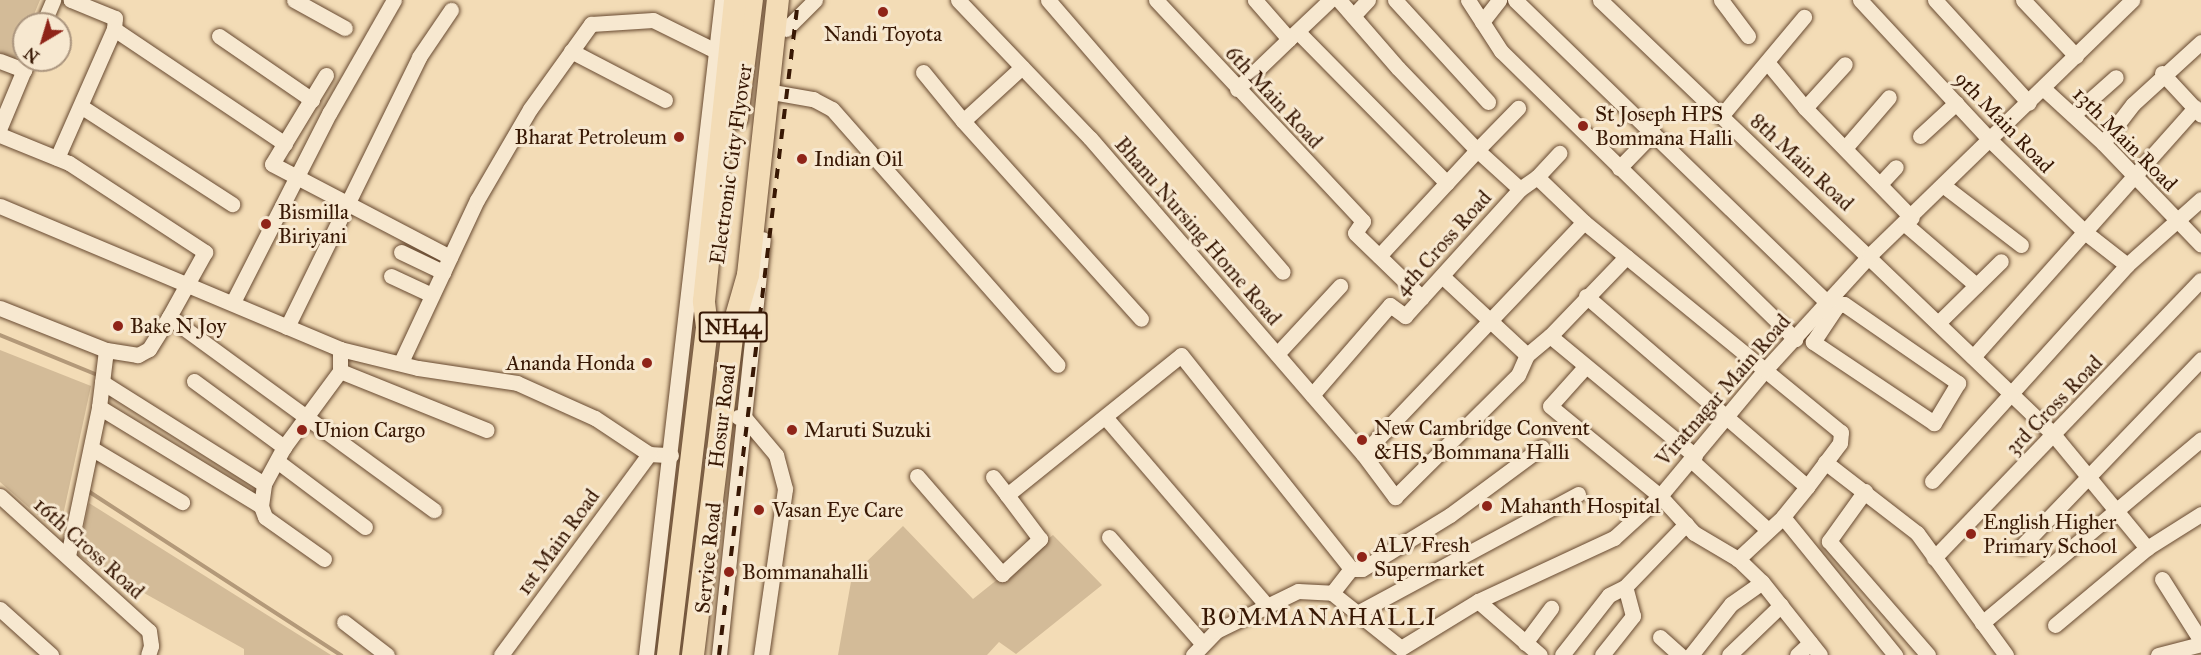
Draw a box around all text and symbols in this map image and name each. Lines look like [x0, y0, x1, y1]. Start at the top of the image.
marker: Nandi Toyota [876, 5, 890, 19]
north arrow [12, 12, 72, 72]
place label: Nandi Toyota [824, 21, 942, 47]
street label: 6th Main Road [1220, 40, 1328, 154]
text: N [21, 43, 43, 67]
street label: Electronic City Flyover [704, 62, 758, 266]
street label: 9th Main Road [1949, 66, 2059, 178]
street label: 13th Main Road [2068, 82, 2182, 196]
place label: St Joseph HPS Bommana Halli [1595, 101, 1733, 151]
street label: 8th Main Road [1745, 108, 1859, 216]
marker: St Joseph HPS Bommana Halli [1576, 119, 1590, 133]
place label: Bharat Petroleum [515, 124, 667, 150]
marker: Bharat Petroleum [672, 130, 686, 144]
street label: Bhanu Nursing Home Road [1109, 132, 1287, 330]
place label: Indian Oil [814, 146, 903, 172]
marker: Indian Oil [795, 152, 809, 166]
street label: 4th Cross Road [1389, 185, 1497, 301]
place label: Bismilla Biriyani [278, 199, 349, 249]
marker: Bismilla Biriyani [259, 217, 273, 231]
street label: Viratnagar Main Road [1650, 309, 1796, 471]
road number: NH44 [698, 310, 768, 344]
place label: Bake N Joy [130, 313, 226, 339]
marker: Bake N Joy [111, 319, 125, 333]
place label: Ananda Honda [506, 350, 635, 376]
street label: 3rd Cross Road [2000, 350, 2108, 460]
marker: Ananda Honda [640, 356, 654, 370]
street label: Hosur Road [703, 363, 741, 469]
place label: New Cambridge Convent &HS, Bommana Halli [1374, 415, 1590, 465]
place label: Union Cargo [314, 417, 425, 443]
place label: Maruti Suzuki [804, 417, 931, 443]
marker: Union Cargo [295, 423, 309, 437]
marker: Maruti Suzuki [785, 423, 799, 437]
marker: New Cambridge Convent &HS, Bommana Halli [1355, 433, 1369, 447]
street label: 1st Main Road [511, 484, 605, 600]
street label: 16th Cross Road [29, 492, 149, 604]
place label: Mahanth Hospital [1500, 493, 1660, 519]
place label: Vasan Eye Care [772, 497, 903, 523]
marker: Mahanth Hospital [1478, 497, 1496, 515]
street label: Service Road [690, 501, 726, 615]
marker: Vasan Eye Care [750, 501, 768, 519]
place label: English Higher Primary School [1983, 509, 2117, 559]
marker: English Higher Primary School [1964, 527, 1978, 541]
place label: ALV Fresh Supermarket [1374, 532, 1484, 582]
marker: ALV Fresh Supermarket [1355, 550, 1369, 564]
place label: Bommanahalli [742, 559, 869, 585]
marker: Bommanahalli [720, 563, 738, 581]
district label: BOMMANAHALLI [1201, 604, 1437, 632]

